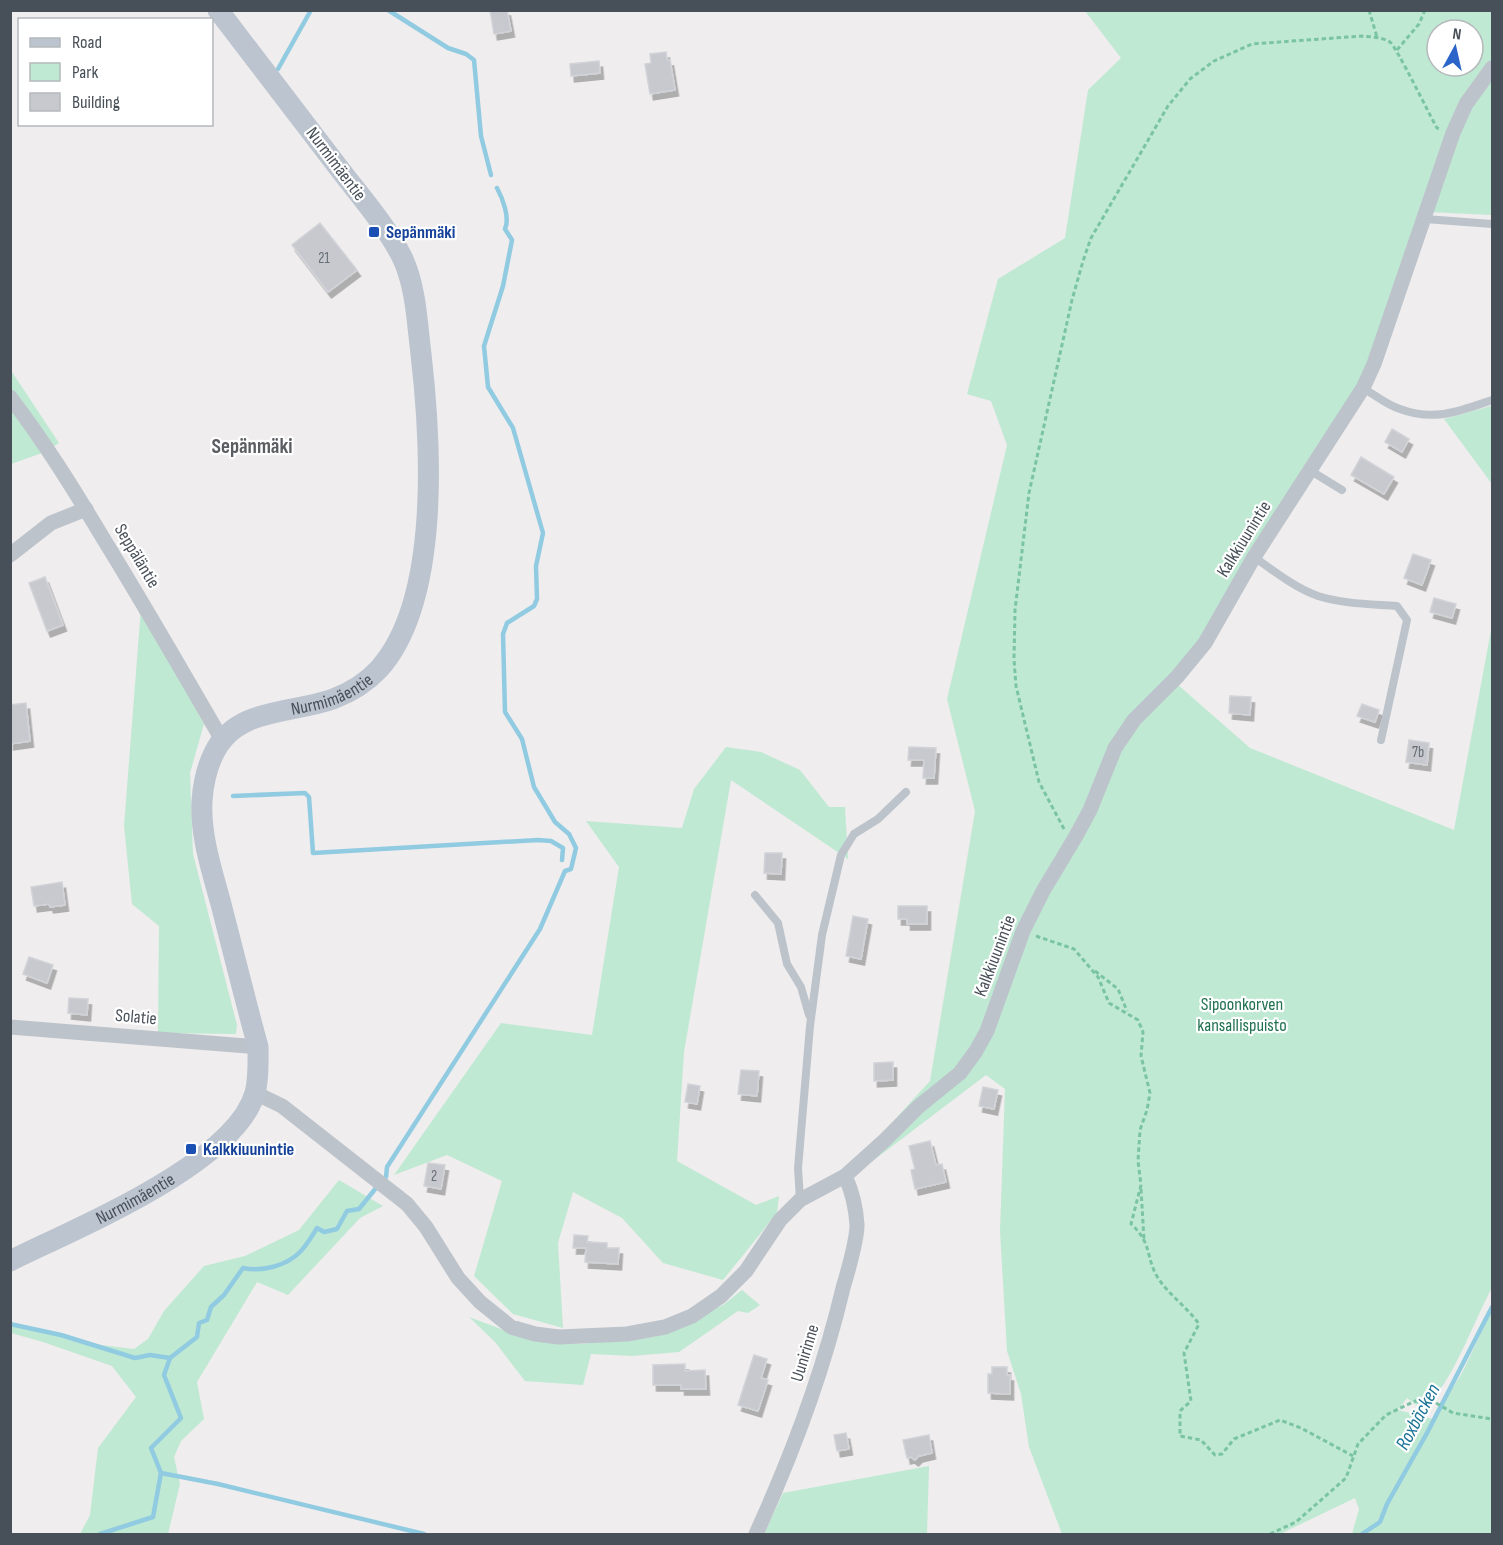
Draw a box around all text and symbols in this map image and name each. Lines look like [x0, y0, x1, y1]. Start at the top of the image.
legend [18, 18, 213, 126]
north arrow [1425, 18, 1485, 78]
text: N [1451, 25, 1462, 45]
text: Road [72, 32, 102, 53]
text: Park [72, 62, 98, 83]
text: Building [72, 92, 120, 113]
street label: Nurmimäentie [302, 123, 370, 205]
place label: Sepänmäki [386, 222, 456, 243]
marker: Sepänmäki [367, 225, 381, 239]
house number: 21 [318, 249, 330, 268]
district label: Sepänmäki [211, 434, 293, 459]
street label: Kalkkiuunintie [1212, 497, 1276, 581]
street label: Seppäläntie [110, 520, 164, 592]
street label: Nurmimäentie [289, 669, 377, 719]
house number: 7b [1412, 743, 1424, 762]
street label: Kalkkiuunintie [970, 912, 1020, 1000]
park label: Sipoonkorven kansallispuisto [1197, 994, 1287, 1036]
street label: Solatie [114, 1005, 158, 1029]
place label: Kalkkiuunintie [203, 1139, 294, 1160]
marker: Kalkkiuunintie [184, 1142, 198, 1156]
house number: 2 [431, 1167, 437, 1186]
street label: Nurmimäentie [92, 1168, 178, 1229]
street label: Uunirinne [786, 1322, 824, 1384]
water label: Roxbäcken [1391, 1380, 1445, 1454]

